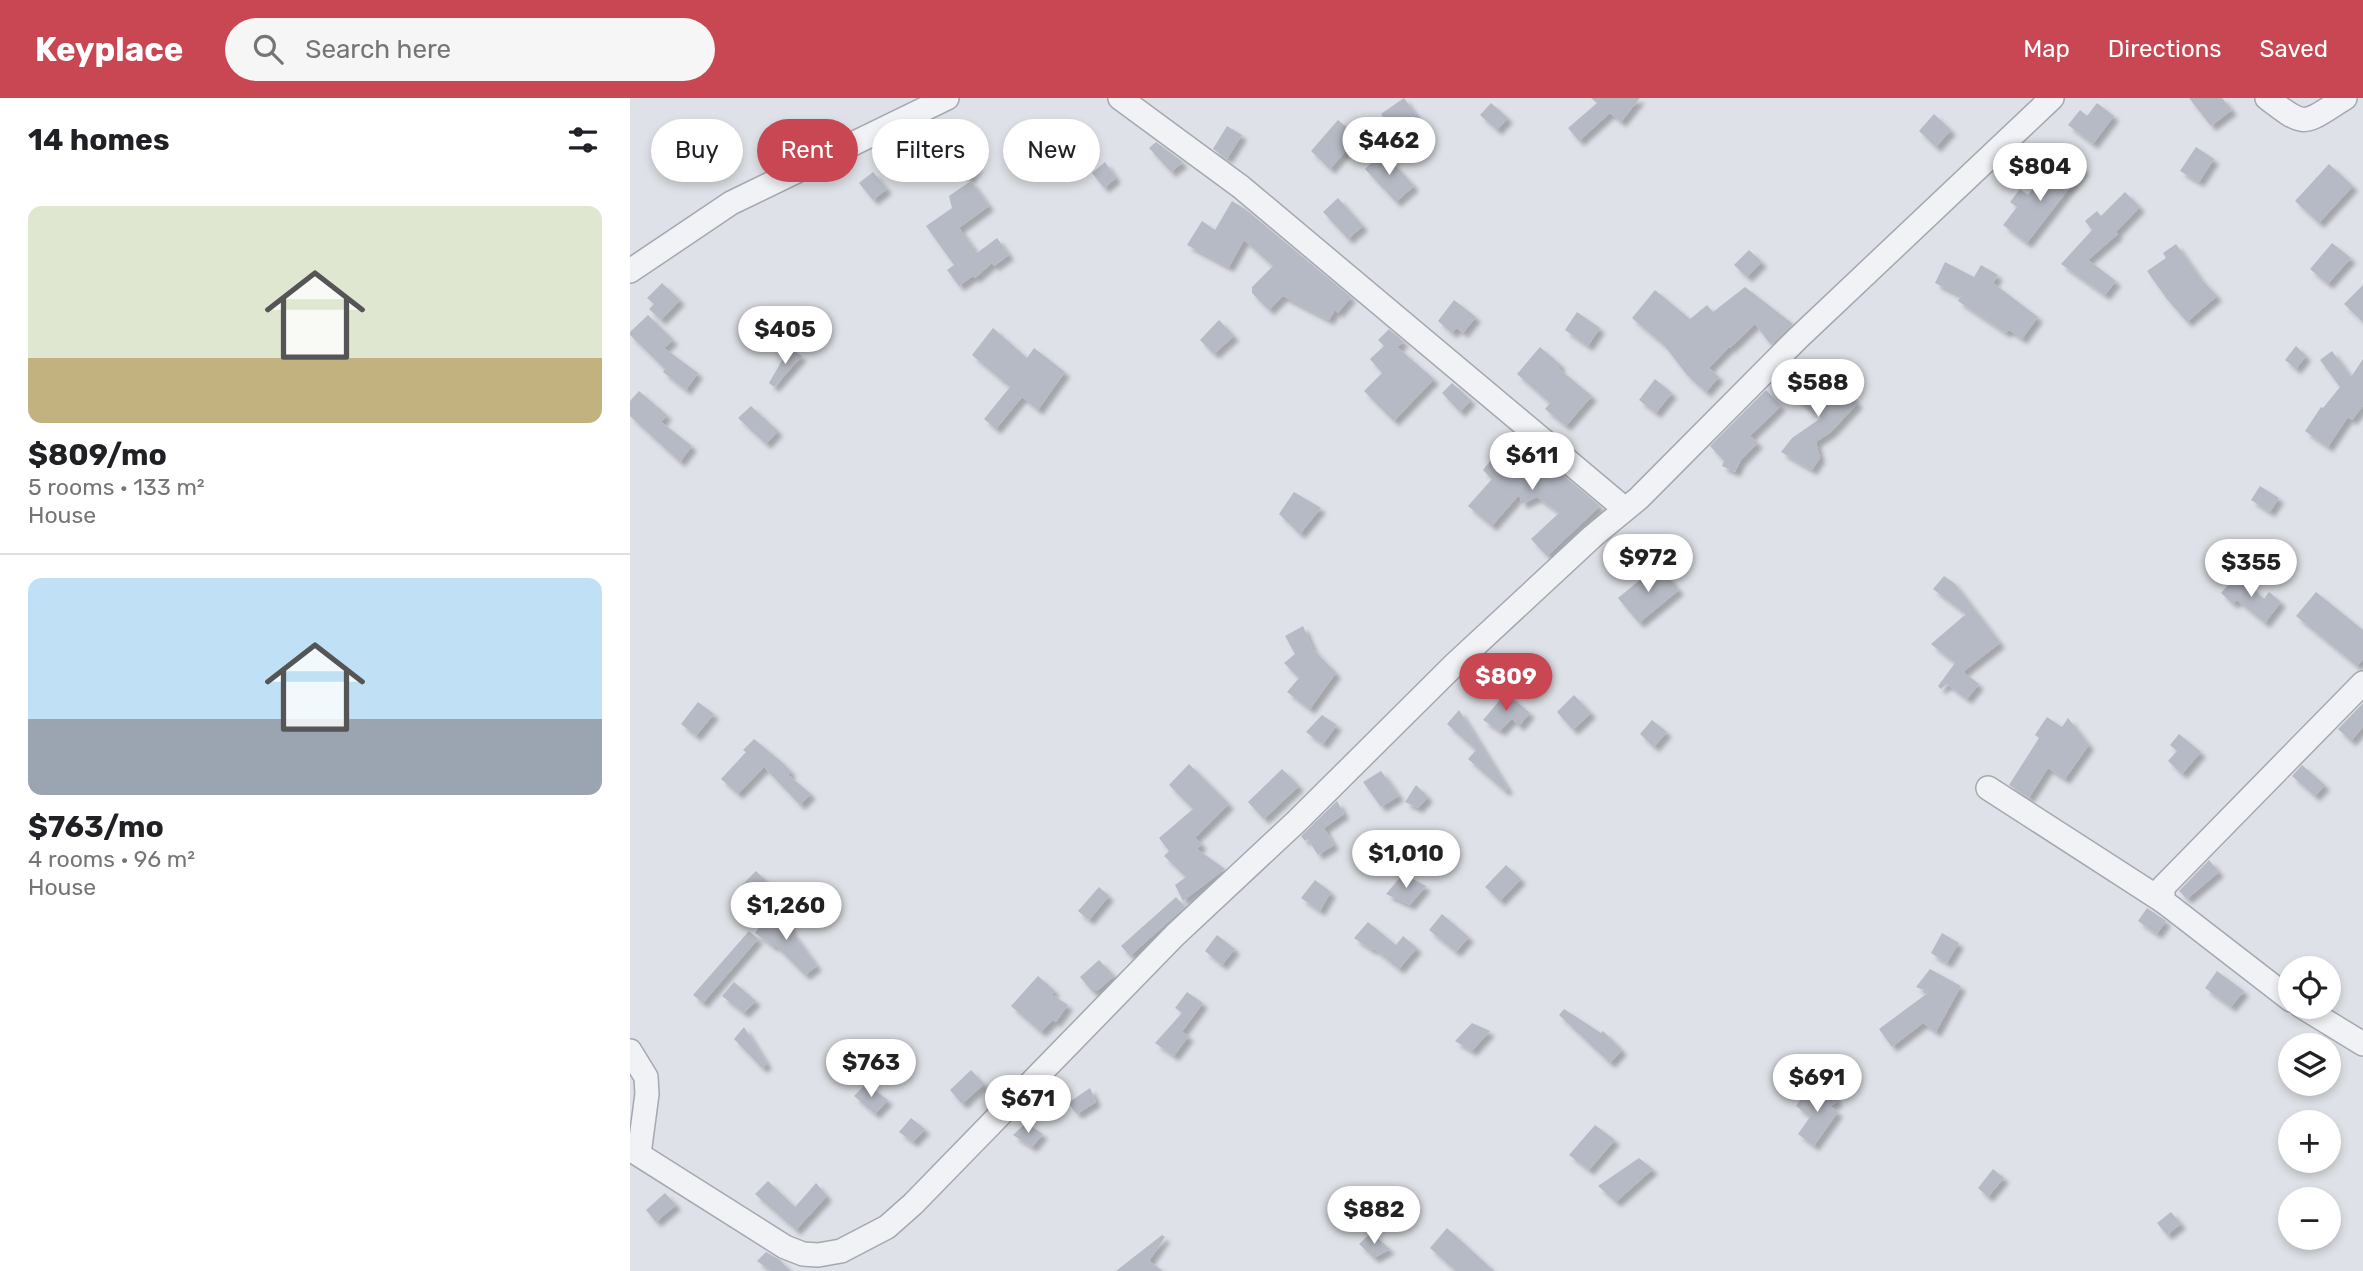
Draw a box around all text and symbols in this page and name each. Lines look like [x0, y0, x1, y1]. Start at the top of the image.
search box [225, 18, 715, 81]
text: Keyplace [35, 30, 183, 69]
icon: search [249, 30, 287, 68]
text: Search here [305, 34, 451, 65]
text: Map [2023, 35, 2070, 63]
text: Directions [2108, 35, 2221, 63]
text: Saved [2259, 35, 2328, 63]
pin: $462 [1348, 118, 1430, 177]
chip: Buy [651, 119, 743, 182]
chip: Rent [757, 119, 858, 182]
chip: Filters [872, 119, 989, 182]
chip: New [1003, 119, 1100, 182]
icon: filters [564, 121, 602, 159]
text: 14 homes [28, 122, 170, 158]
text: $462 [1359, 126, 1420, 154]
pin: $804 [1999, 144, 2081, 203]
text: $804 [2009, 152, 2071, 180]
icon: home [252, 252, 378, 378]
pin: $405 [744, 306, 826, 366]
text: $405 [754, 315, 816, 343]
pin: $588 [1777, 360, 1859, 419]
text: $588 [1787, 368, 1849, 396]
pin: $611 [1491, 432, 1573, 492]
text: $809/mo [28, 437, 167, 473]
text: $611 [1506, 441, 1558, 469]
text: 5 rooms · 133 m² [28, 473, 205, 501]
text: House [28, 501, 96, 529]
pin: $972 [1607, 534, 1689, 594]
pin: $355 [2210, 540, 2292, 599]
text: $972 [1619, 543, 1677, 571]
text: $355 [2221, 548, 2281, 576]
icon: home [252, 624, 378, 750]
pin: $809 [1465, 654, 1547, 713]
text: $809 [1475, 662, 1537, 690]
text: $763/mo [28, 809, 164, 845]
pin: $1,010 [1349, 830, 1463, 890]
text: $1,010 [1368, 839, 1444, 867]
text: 4 rooms · 96 m² [28, 845, 195, 873]
text: House [28, 873, 96, 901]
pin: $1,260 [729, 882, 843, 942]
text: $1,260 [747, 891, 825, 919]
map controls [2278, 956, 2341, 1250]
button: locate [2278, 956, 2341, 1019]
button: layers [2278, 1033, 2341, 1096]
pin: $763 [830, 1040, 912, 1099]
text: $763 [842, 1048, 900, 1076]
pin: $691 [1776, 1054, 1858, 1114]
text: $691 [1789, 1063, 1845, 1091]
pin: $671 [987, 1076, 1069, 1135]
text: $671 [1001, 1084, 1055, 1112]
button: + [2278, 1110, 2341, 1173]
pin: $882 [1333, 1186, 1415, 1246]
button: − [2278, 1187, 2341, 1250]
text: $882 [1343, 1195, 1405, 1223]

